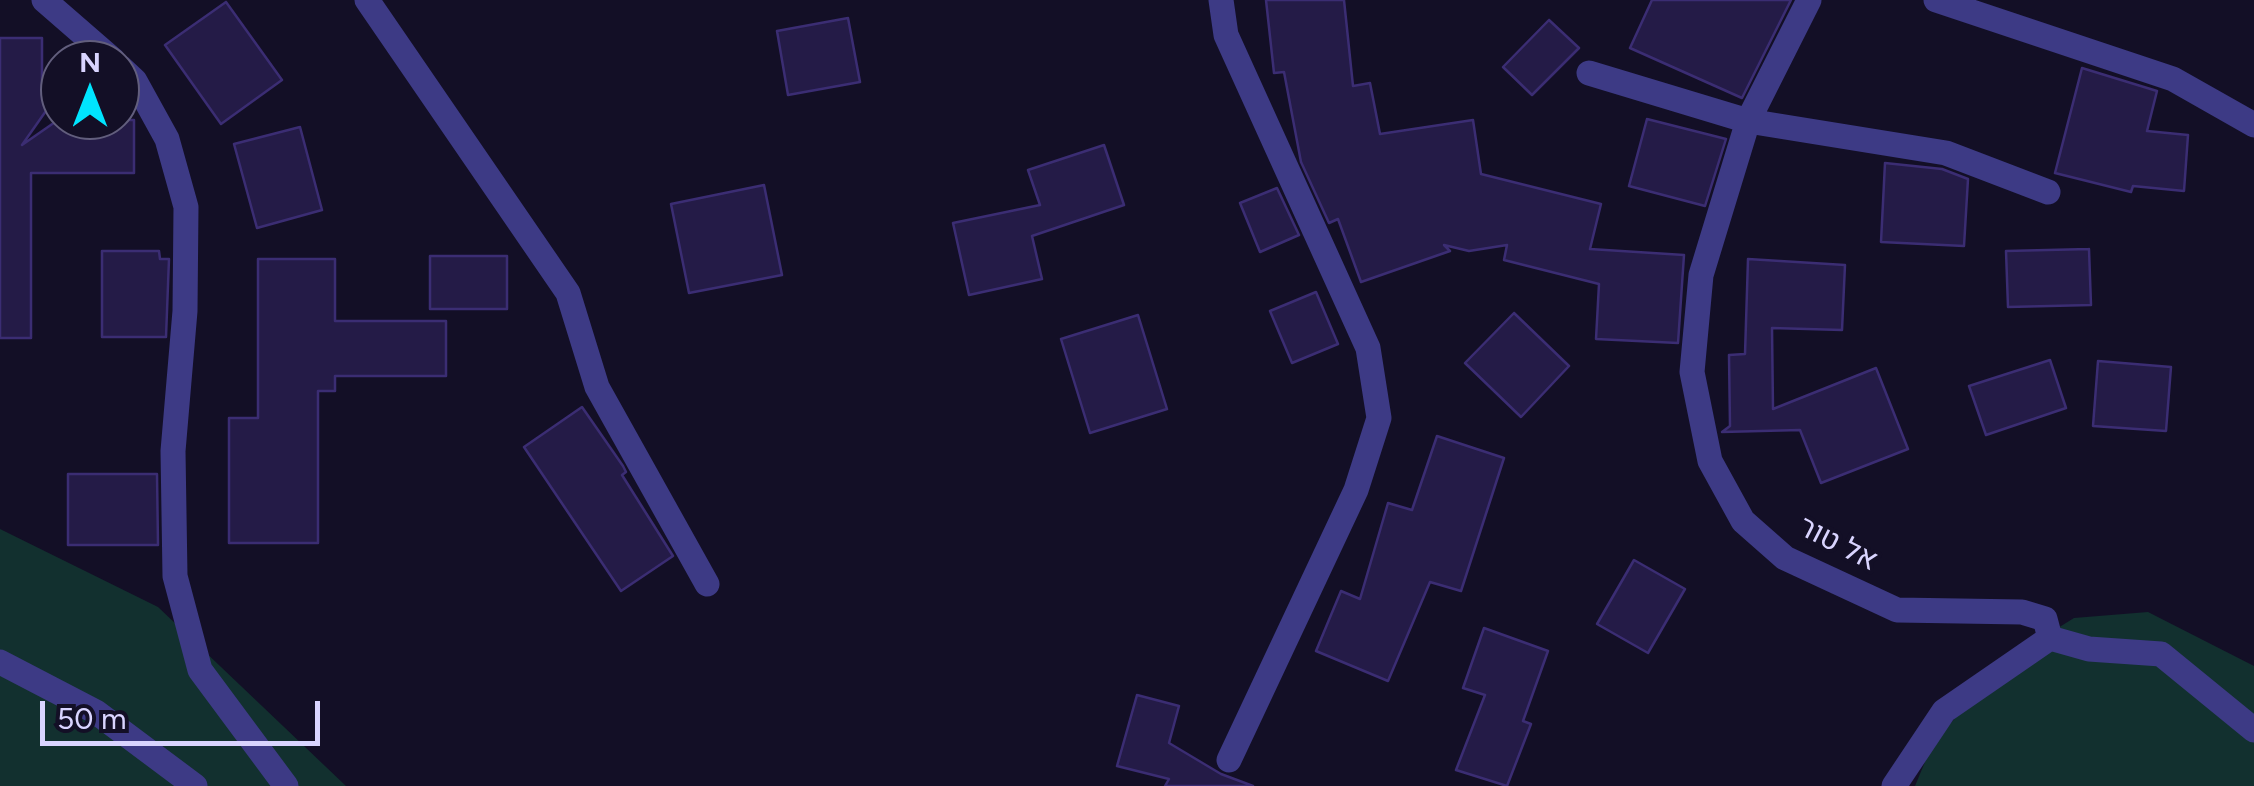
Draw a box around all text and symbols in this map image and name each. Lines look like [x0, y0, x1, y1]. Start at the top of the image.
north arrow [40, 40, 140, 140]
text: N [79, 45, 101, 79]
street label: אל טור [1792, 509, 1884, 579]
scale bar [45, 681, 325, 743]
text: 50 m [57, 700, 126, 737]

